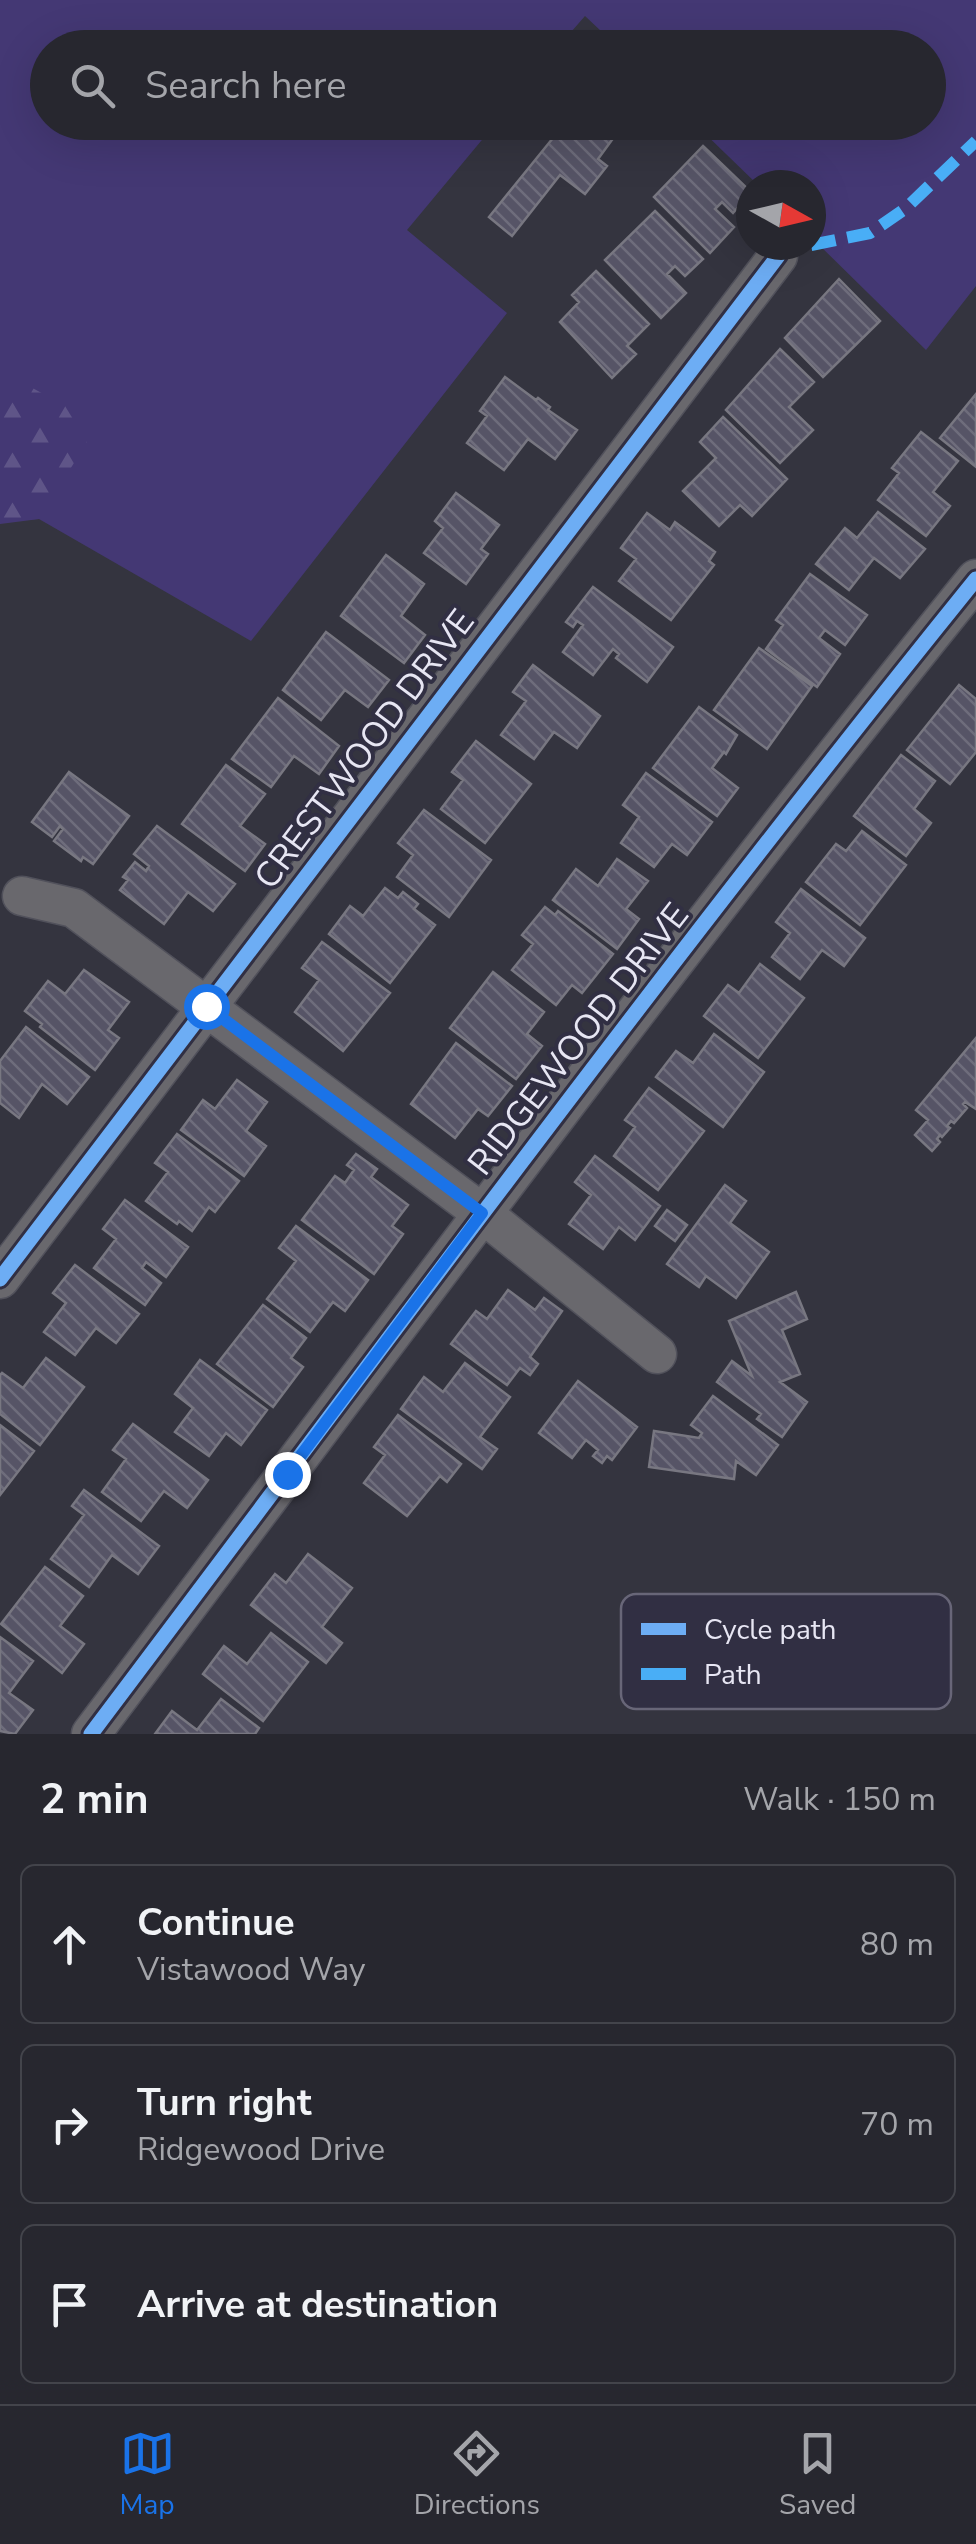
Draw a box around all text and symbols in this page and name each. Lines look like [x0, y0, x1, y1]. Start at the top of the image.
search box [30, 30, 946, 140]
icon: search [65, 58, 120, 113]
text: Search here [145, 60, 346, 111]
north arrow [736, 170, 826, 260]
street label: CRESTWOOD DRIVE [244, 600, 485, 899]
street label: RIDGEWOOD DRIVE [457, 893, 700, 1185]
route start [184, 984, 230, 1030]
route end [265, 1452, 311, 1498]
legend [621, 1594, 951, 1709]
text: Cycle path [704, 1611, 836, 1649]
text: Path [704, 1656, 762, 1694]
text: 2 min [40, 1771, 149, 1828]
text: Walk · 150 m [743, 1778, 936, 1821]
text: Continue [137, 1897, 295, 1948]
icon: ahead [42, 1917, 97, 1972]
text: 80 m [860, 1923, 934, 1966]
text: Vistawood Way [137, 1948, 366, 1991]
text: Turn right [137, 2077, 312, 2128]
icon: right [42, 2097, 97, 2152]
text: 70 m [860, 2103, 934, 2146]
text: Ridgewood Drive [137, 2128, 385, 2171]
icon: arrive [42, 2277, 97, 2332]
text: Arrive at destination [137, 2279, 498, 2330]
tab: Map [120, 2426, 175, 2524]
tab: Directions [414, 2426, 540, 2524]
tab: Saved [779, 2426, 856, 2524]

